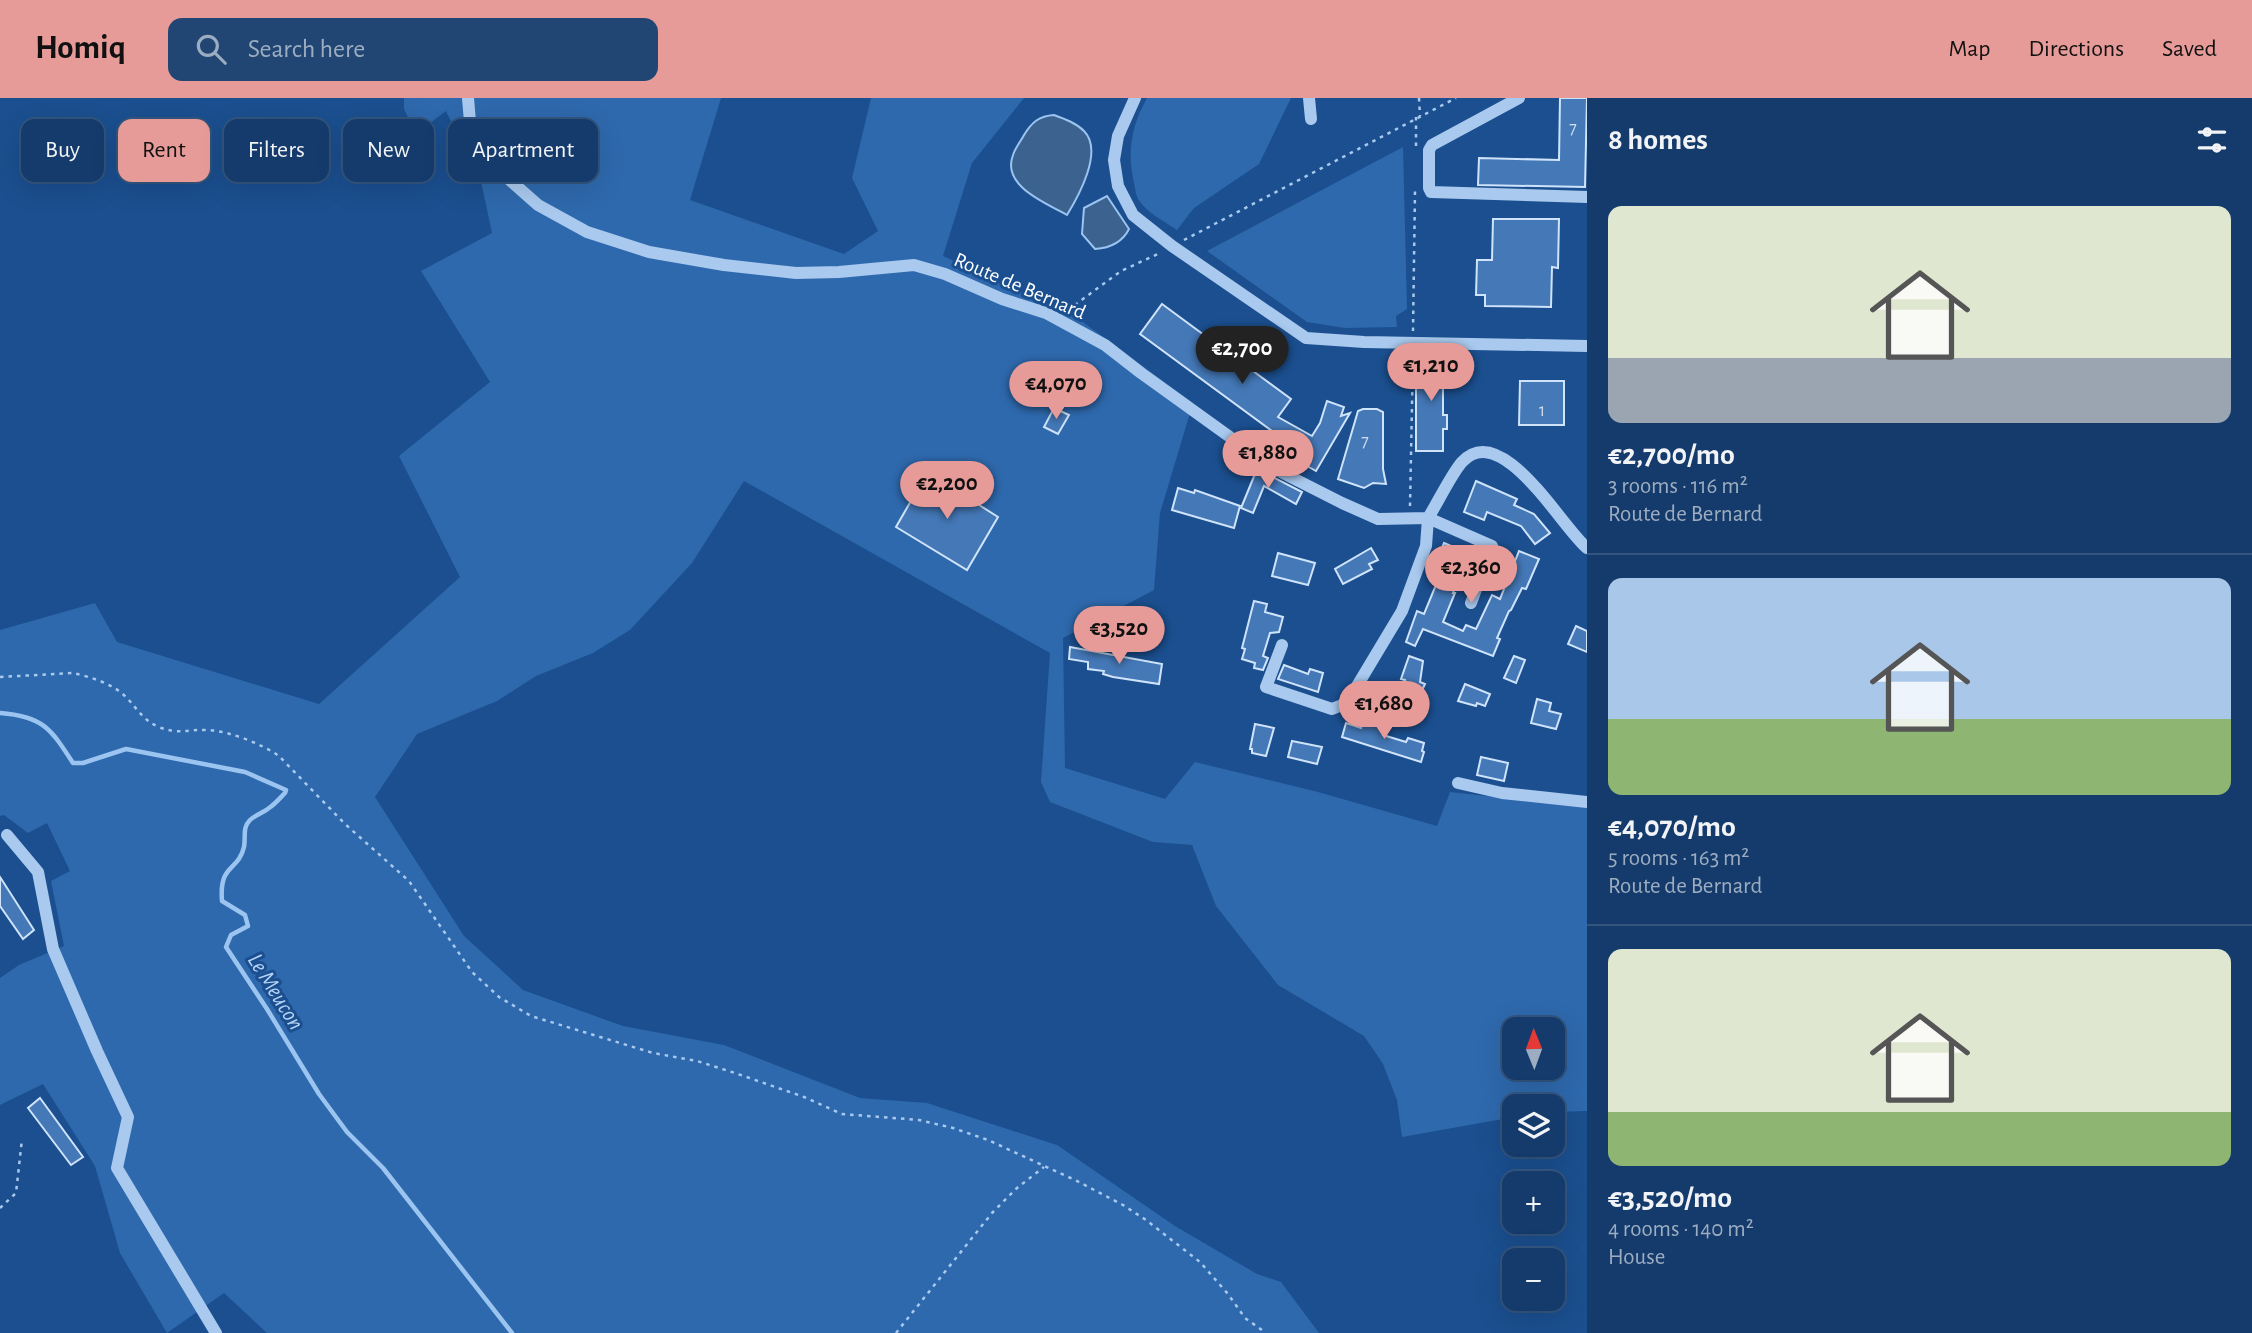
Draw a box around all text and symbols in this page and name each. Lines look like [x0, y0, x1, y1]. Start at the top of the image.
search box [168, 18, 658, 81]
icon: search [192, 30, 230, 68]
text: Homiq [35, 32, 126, 65]
text: Search here [248, 36, 365, 62]
text: Map [1948, 37, 1990, 61]
text: Directions [2028, 37, 2124, 61]
text: Saved [2162, 37, 2217, 61]
chip: Buy [21, 119, 104, 182]
chip: Rent [118, 119, 210, 182]
chip: Filters [224, 119, 329, 182]
chip: New [343, 119, 434, 182]
chip: Apartment [448, 119, 598, 182]
house number: 7 [1569, 120, 1577, 138]
icon: filters [2193, 121, 2231, 159]
text: 8 homes [1608, 125, 1708, 155]
street label: Route de Bernard [951, 249, 1089, 323]
icon: home [1857, 252, 1983, 378]
pin: €2,700 [1185, 327, 1299, 386]
text: €2,700 [1212, 337, 1272, 360]
pin: €1,210 [1374, 344, 1488, 403]
text: €1,210 [1403, 354, 1459, 377]
pin: €4,070 [999, 362, 1113, 421]
text: €4,070 [1025, 372, 1087, 395]
house number: 1 [1539, 402, 1545, 420]
pin: €1,880 [1211, 430, 1325, 490]
house number: 7 [1361, 433, 1369, 451]
text: €2,700/mo [1608, 440, 1735, 470]
text: €1,880 [1239, 441, 1297, 464]
pin: €2,200 [890, 462, 1004, 521]
text: €2,200 [916, 472, 978, 495]
text: 3 rooms · 116 m² [1608, 475, 1748, 498]
text: Route de Bernard [1608, 503, 1762, 526]
pin: €2,360 [1414, 546, 1528, 605]
text: €2,360 [1441, 556, 1501, 579]
pin: €3,520 [1062, 606, 1176, 666]
text: €3,520 [1090, 617, 1148, 640]
icon: home [1857, 624, 1983, 750]
pin: €1,680 [1327, 682, 1441, 741]
text: €1,680 [1355, 692, 1413, 715]
text: €4,070/mo [1608, 812, 1736, 842]
text: 5 rooms · 163 m² [1608, 847, 1749, 870]
text: Route de Bernard [1608, 875, 1762, 898]
water label: Le Meucon [243, 950, 307, 1034]
icon: home [1857, 995, 1983, 1121]
north arrow [1502, 1017, 1564, 1080]
map controls [1502, 1017, 1565, 1311]
button: layers [1502, 1094, 1565, 1157]
button: + [1502, 1171, 1565, 1234]
text: €3,520/mo [1608, 1183, 1732, 1213]
text: 4 rooms · 140 m² [1608, 1218, 1754, 1241]
text: House [1608, 1246, 1665, 1269]
button: − [1502, 1248, 1565, 1311]

